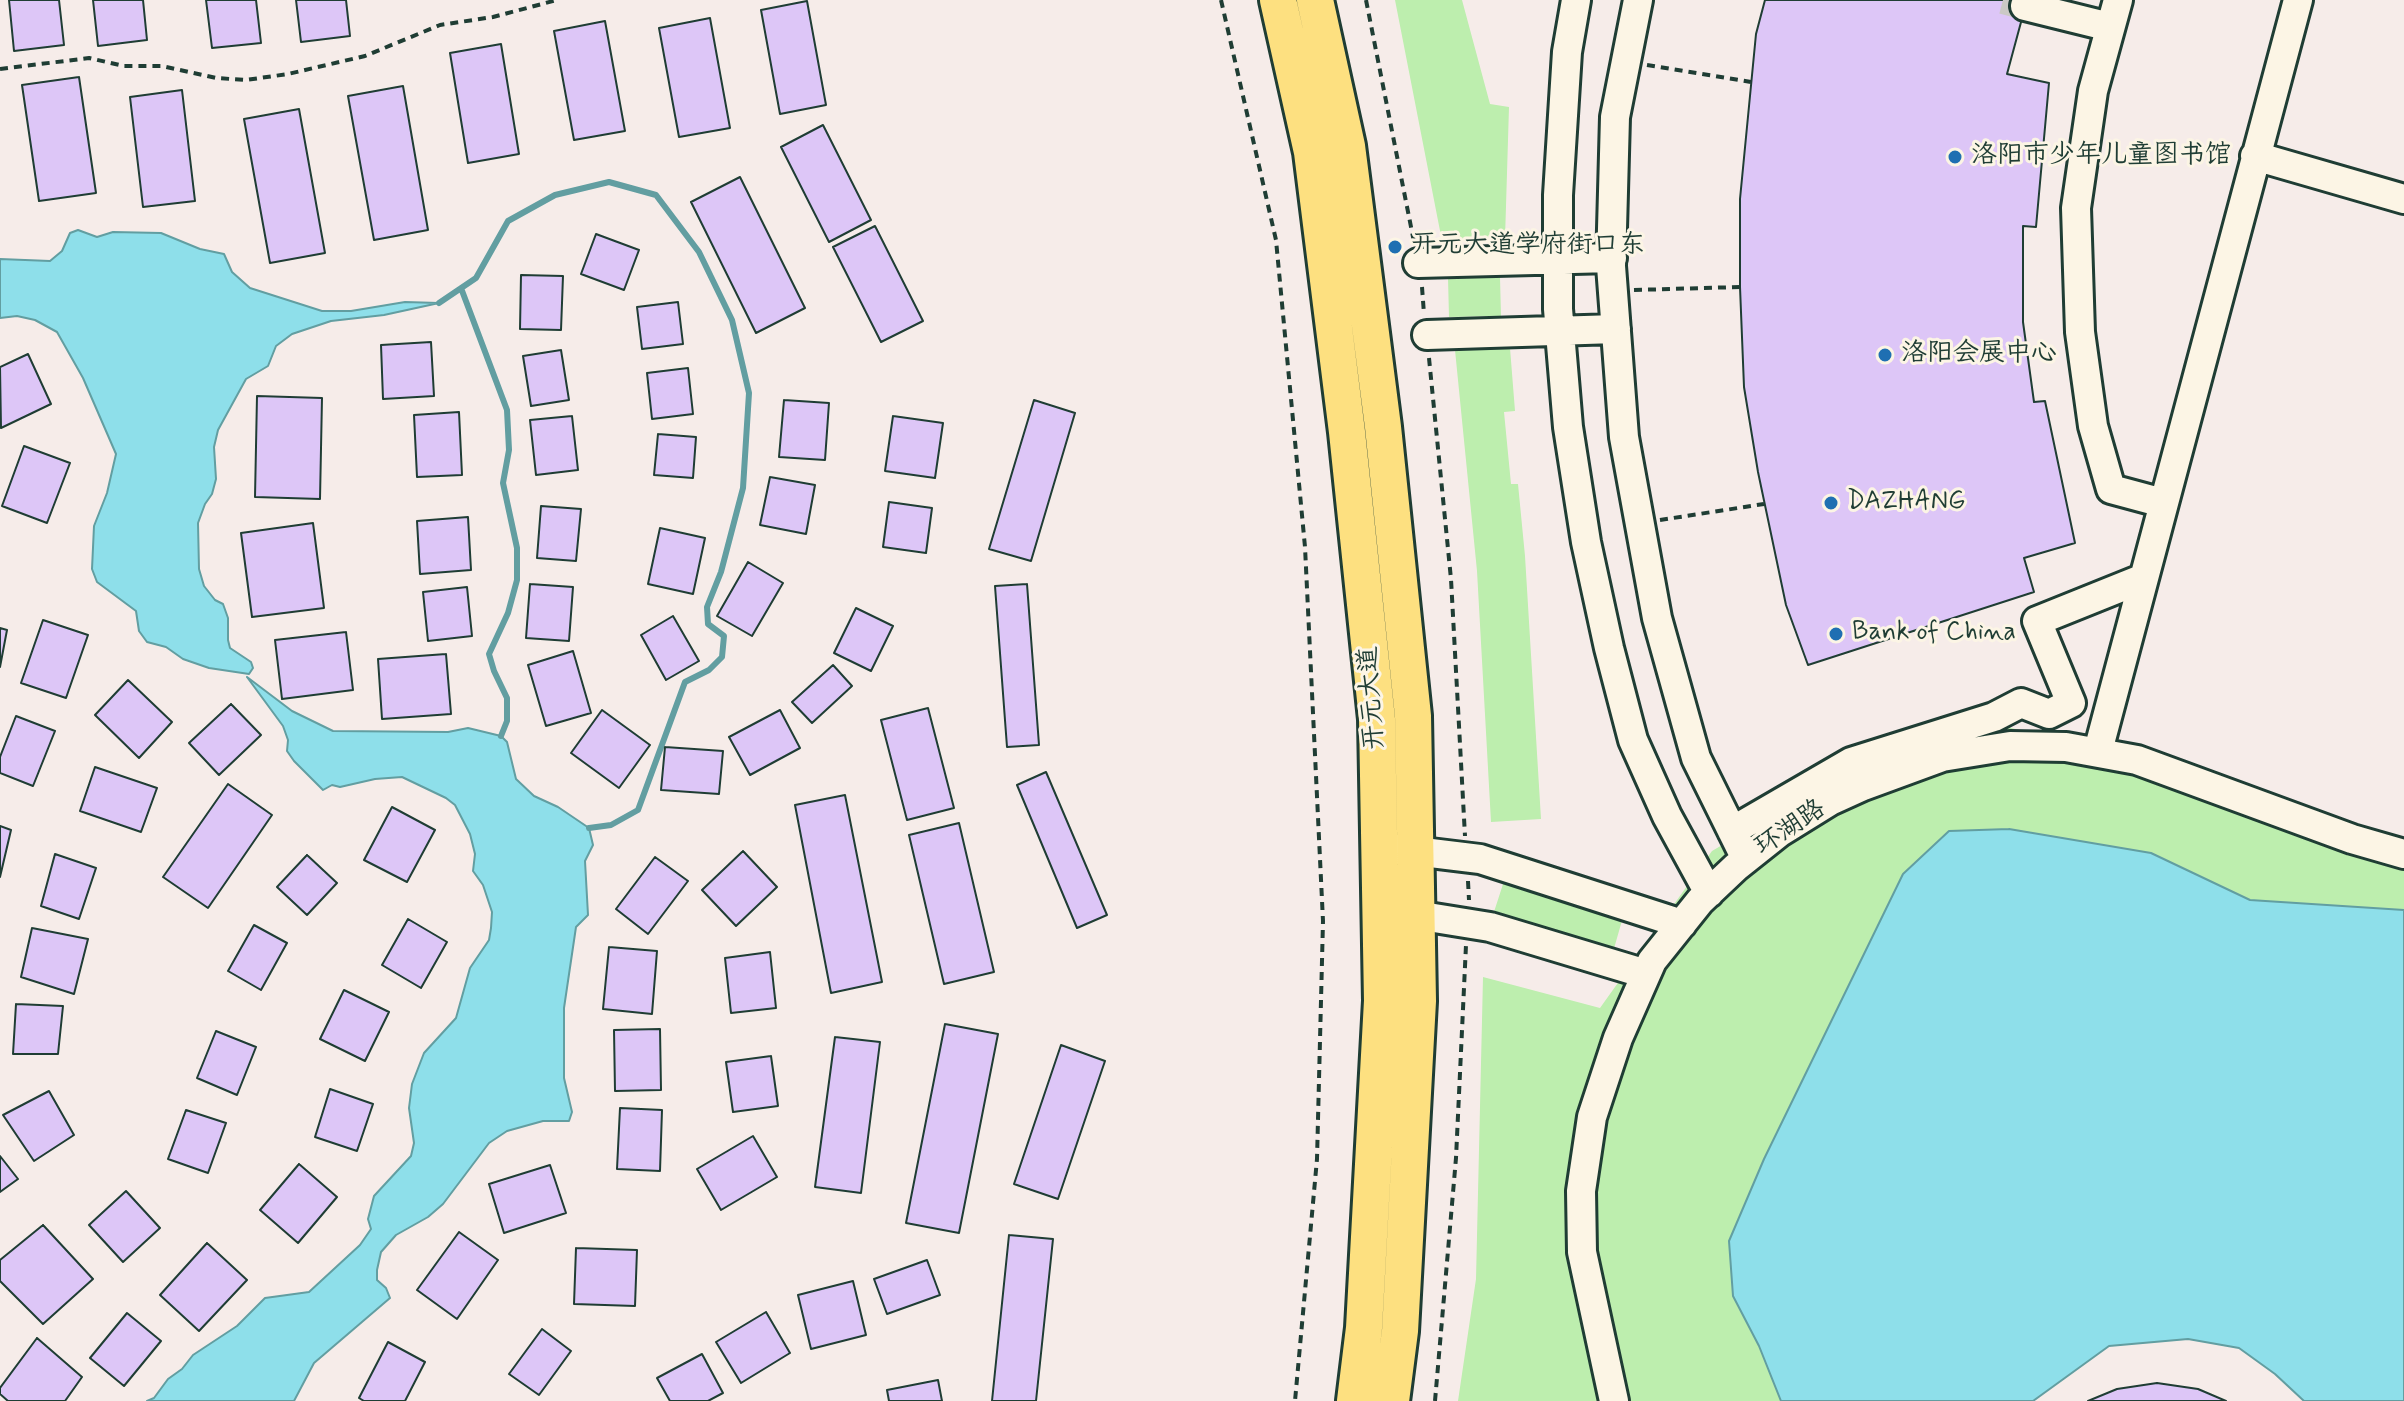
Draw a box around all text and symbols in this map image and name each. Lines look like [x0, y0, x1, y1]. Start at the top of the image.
place label: 洛阳市少年儿童图书馆 [1971, 141, 2231, 173]
marker: 洛阳市少年儿童图书馆 [1946, 148, 1964, 166]
place label: 开元大道学府街口东 [1411, 231, 1645, 263]
marker: 开元大道学府街口东 [1386, 238, 1404, 256]
place label: 洛阳会展中心 [1901, 339, 2057, 371]
marker: 洛阳会展中心 [1876, 346, 1894, 364]
place label: DAZHANG [1847, 487, 1965, 519]
marker: DAZHANG [1822, 494, 1840, 512]
place label: Bank of China [1852, 618, 2016, 650]
marker: Bank of China [1827, 625, 1845, 643]
street label: 开元大道 [1354, 645, 1392, 751]
street label: 环湖路 [1750, 794, 1832, 864]

